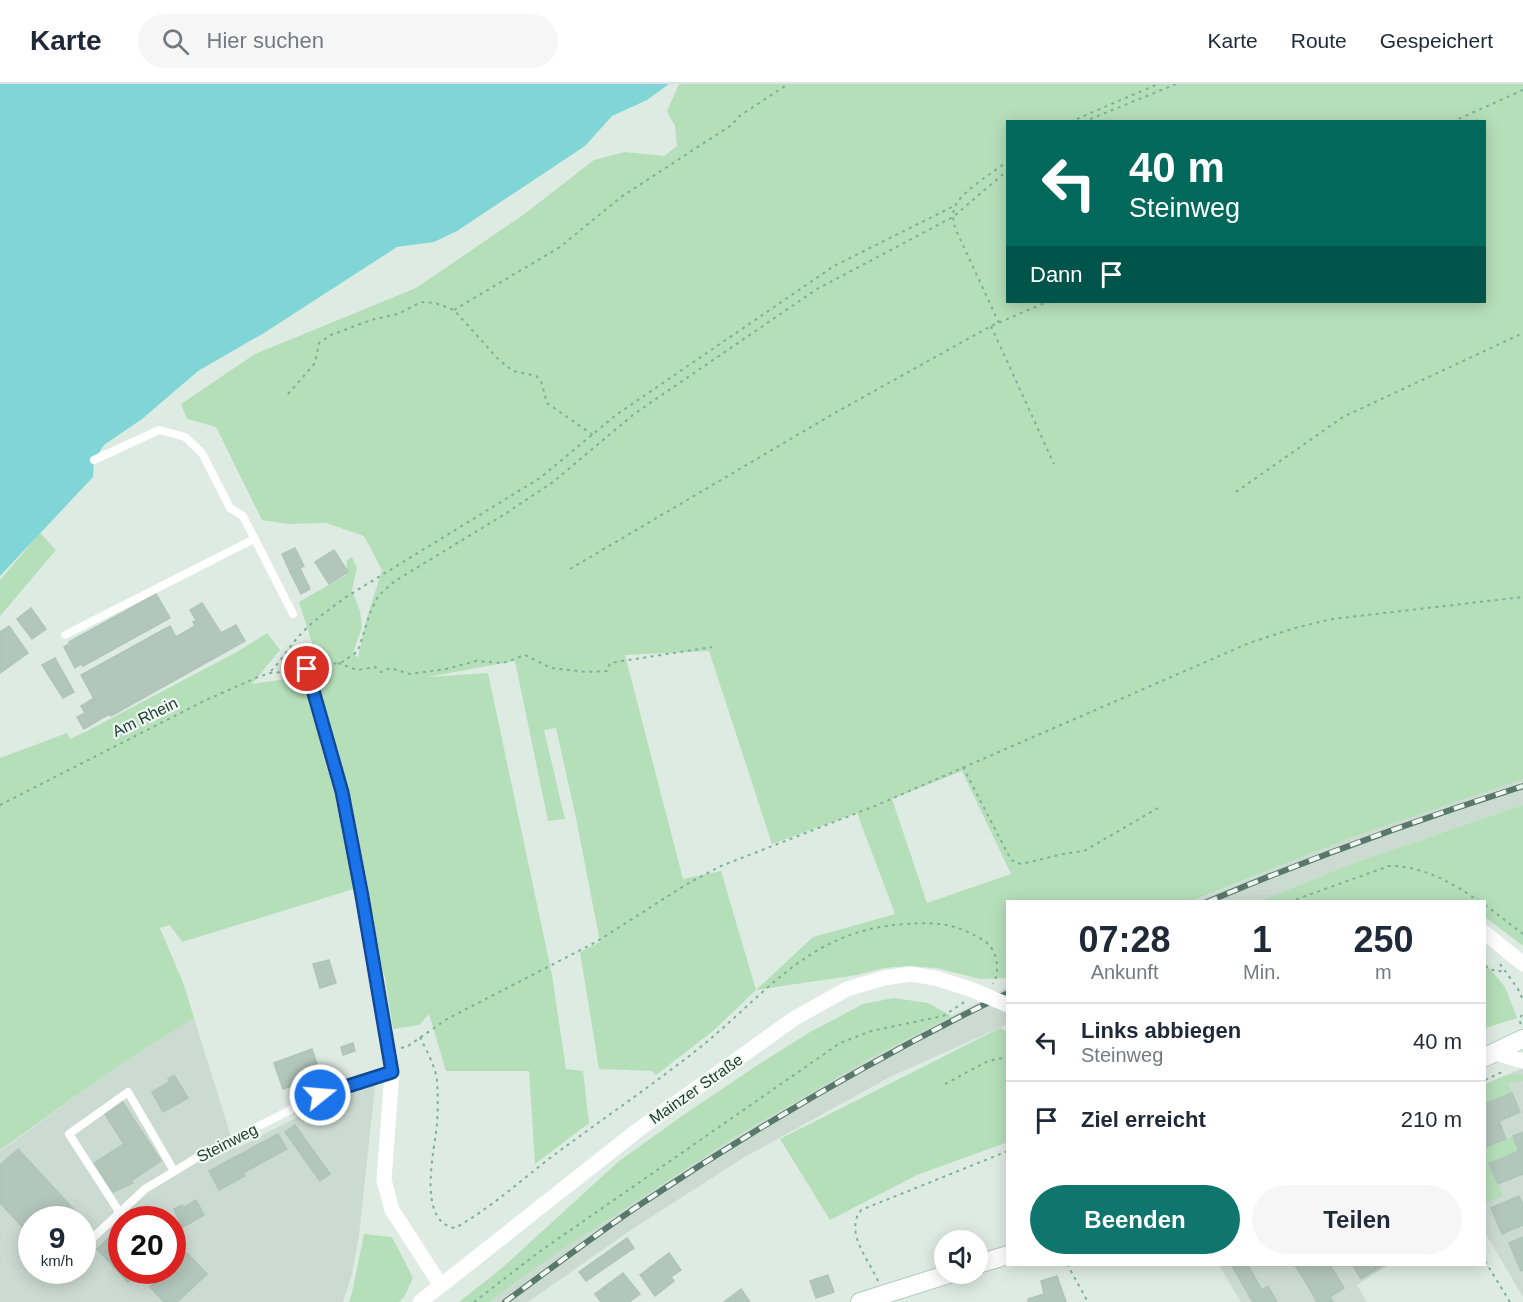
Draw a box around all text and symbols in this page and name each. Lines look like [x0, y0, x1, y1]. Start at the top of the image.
search box [138, 14, 558, 68]
text: Karte [30, 25, 102, 56]
icon: search [159, 25, 192, 58]
text: Hier suchen [207, 28, 324, 53]
text: Karte [1208, 29, 1258, 52]
text: Route [1291, 29, 1347, 52]
text: Gespeichert [1380, 29, 1493, 52]
icon: left [1030, 144, 1108, 222]
text: 40 m [1129, 144, 1225, 191]
text: Steinweg [1129, 193, 1240, 223]
icon: arrive [1095, 258, 1128, 291]
text: Dann [1030, 262, 1083, 287]
pin [281, 643, 332, 694]
icon: arrive [290, 652, 323, 685]
street label: Am Rhein [110, 694, 180, 740]
text: 07:28 [1079, 919, 1171, 960]
text: 1 [1252, 919, 1272, 960]
text: 250 [1353, 919, 1413, 960]
text: Ankunft [1091, 961, 1158, 983]
text: Min. [1243, 961, 1281, 983]
text: m [1375, 961, 1392, 983]
text: Links abbiegen [1081, 1018, 1241, 1043]
icon: left [1030, 1026, 1063, 1059]
text: 40 m [1413, 1029, 1462, 1054]
text: Steinweg [1081, 1044, 1163, 1066]
street label: Mainzer Straße [646, 1051, 746, 1127]
position arrow [288, 1063, 352, 1127]
icon: arrive [1030, 1104, 1063, 1137]
text: Ziel erreicht [1081, 1107, 1206, 1132]
text: 210 m [1401, 1107, 1462, 1132]
street label: Steinweg [194, 1120, 260, 1166]
button: Beenden [1030, 1185, 1240, 1254]
button: Teilen [1252, 1185, 1462, 1254]
speed limit sign: 20 [108, 1206, 186, 1284]
text: 9 [49, 1221, 65, 1254]
map controls [934, 1230, 988, 1284]
button: sound [934, 1230, 988, 1284]
text: km/h [41, 1252, 73, 1269]

